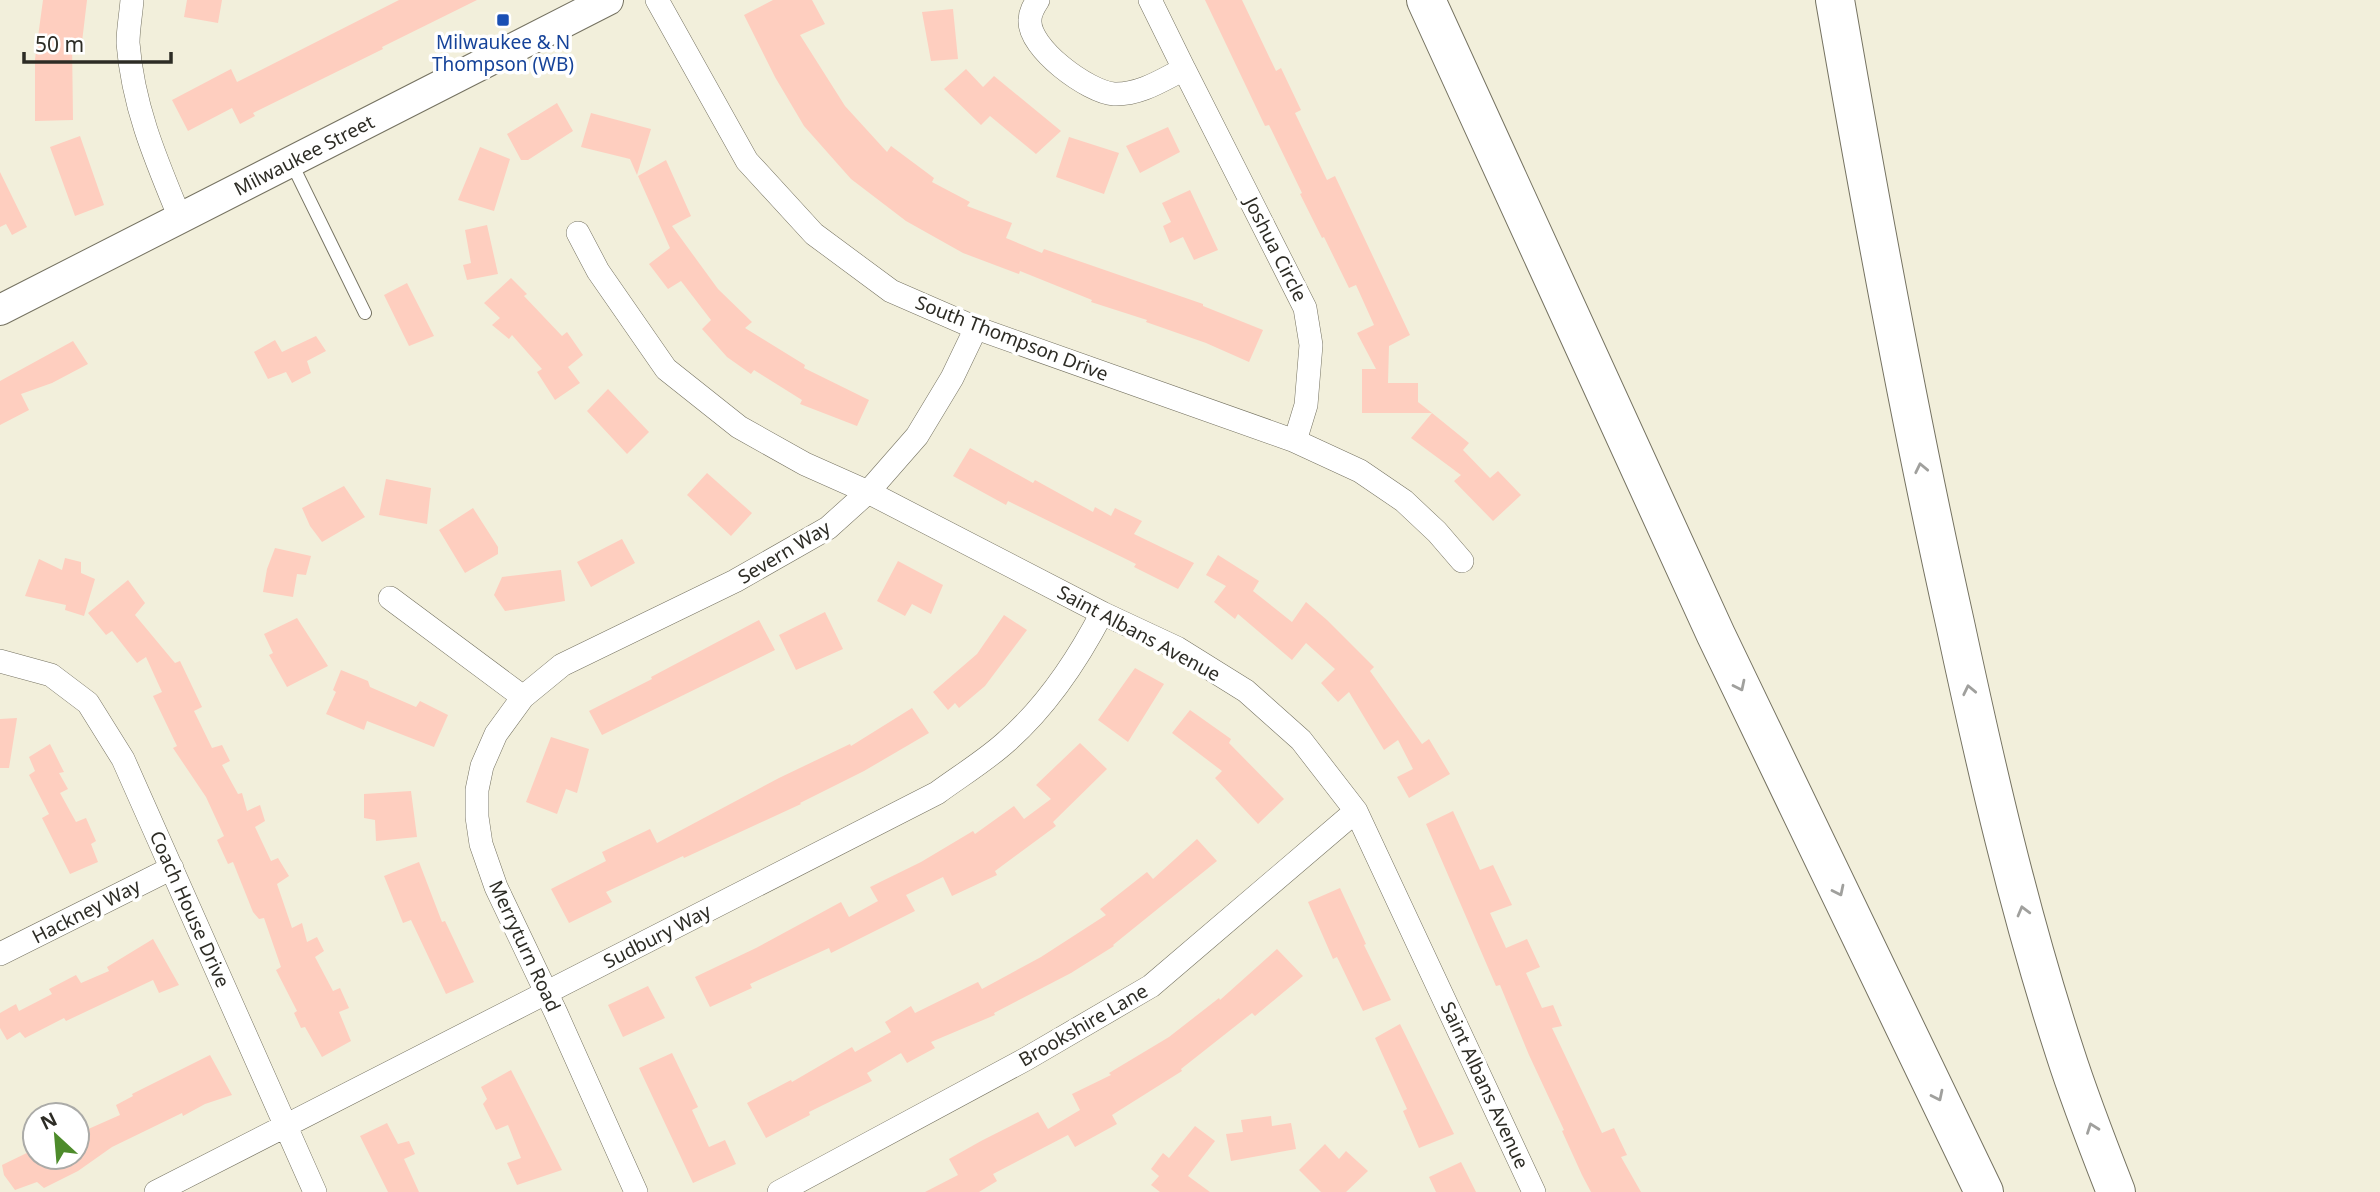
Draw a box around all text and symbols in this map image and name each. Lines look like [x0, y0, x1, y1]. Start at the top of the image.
marker: Milwaukee & N Thompson (WB) [495, 12, 511, 28]
scale bar [24, 21, 172, 65]
place label: Milwaukee & N Thompson (WB) [432, 29, 574, 77]
text: 50 m [35, 30, 84, 58]
street label: Milwaukee Street [230, 108, 379, 202]
street label: Joshua Circle [1238, 191, 1313, 306]
street label: South Thompson Drive [912, 289, 1112, 387]
one-way arrow [1915, 462, 1930, 474]
street label: Severn Way [733, 514, 835, 590]
street label: Saint Albans Avenue [1053, 579, 1225, 687]
one-way arrow [1732, 679, 1746, 691]
one-way arrow [1963, 684, 1978, 696]
street label: Coach House Drive [144, 827, 236, 991]
street label: Hackney Way [27, 872, 145, 949]
street label: Merryturn Road [483, 876, 567, 1016]
one-way arrow [1831, 884, 1845, 896]
street label: Sudbury Way [599, 898, 715, 974]
one-way arrow [2017, 905, 2031, 917]
street label: Brookshire Lane [1014, 978, 1152, 1072]
street label: Saint Albans Avenue [1435, 997, 1535, 1173]
one-way arrow [1929, 1089, 1943, 1101]
north arrow [21, 1101, 91, 1171]
text: N [36, 1106, 61, 1136]
one-way arrow [2086, 1122, 2100, 1134]

